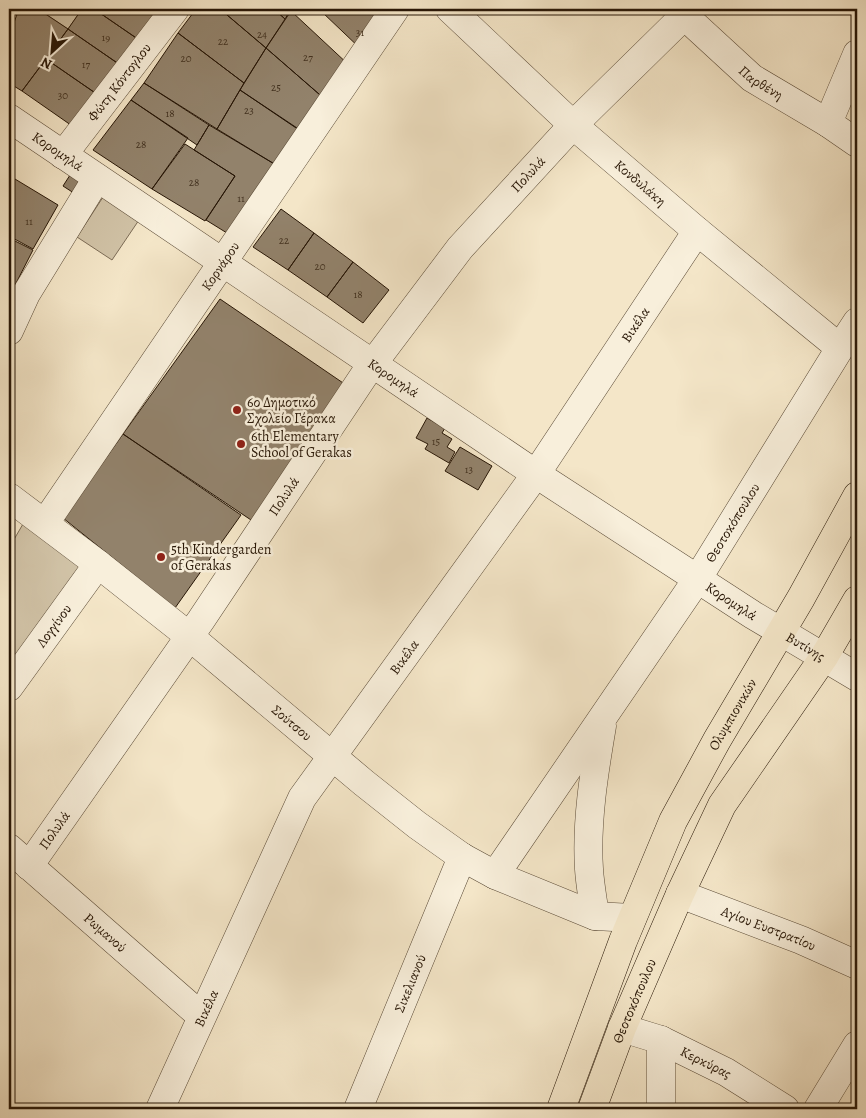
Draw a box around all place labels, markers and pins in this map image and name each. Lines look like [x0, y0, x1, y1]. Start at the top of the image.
place label: 6ο Δημοτικό Σχολείο Γέρακα [247, 393, 336, 428]
marker: 6ο Δημοτικό Σχολείο Γέρακα [231, 404, 243, 416]
place label: 6th Elementary School of Gerakas [251, 427, 352, 462]
marker: 6th Elementary School of Gerakas [235, 438, 247, 450]
place label: 5th Kindergarden of Gerakas [171, 540, 272, 575]
marker: 5th Kindergarden of Gerakas [155, 551, 167, 563]

